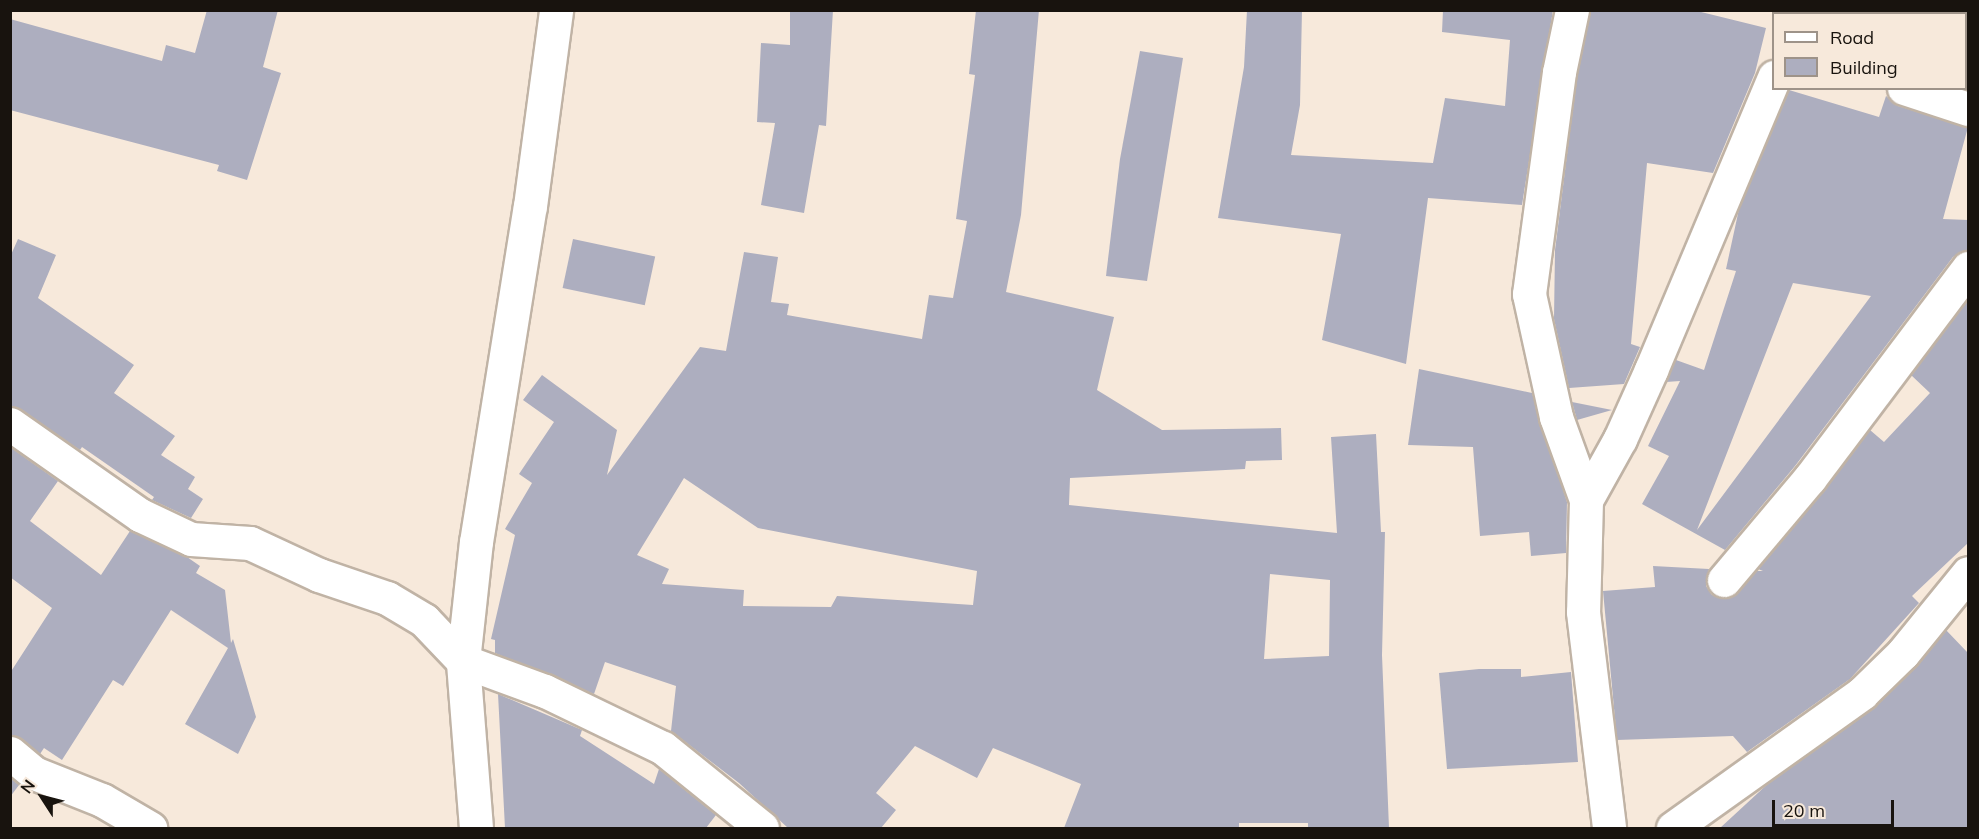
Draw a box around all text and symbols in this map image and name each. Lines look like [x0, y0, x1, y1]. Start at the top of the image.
legend [1772, 12, 1967, 90]
text: Road [1830, 26, 1874, 49]
text: Building [1830, 56, 1898, 79]
north arrow [12, 767, 72, 827]
text: N [16, 776, 39, 797]
scale bar [1775, 788, 1896, 826]
text: 20 m [1783, 799, 1825, 822]

